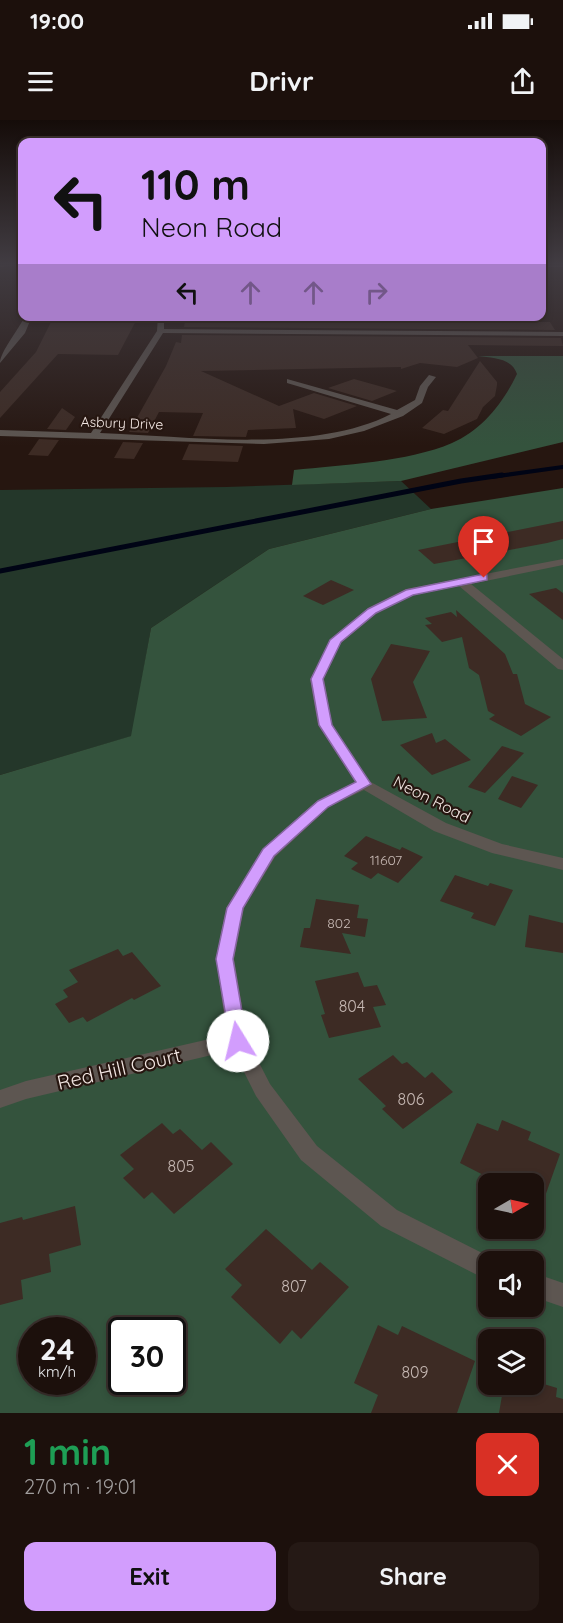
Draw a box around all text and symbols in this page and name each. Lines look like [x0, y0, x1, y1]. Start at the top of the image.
text: 19:00 [30, 7, 84, 35]
text: Drivr [249, 64, 314, 98]
icon: menu [24, 65, 57, 98]
icon: share [506, 65, 539, 98]
text: 110 m [141, 158, 250, 211]
icon: left [42, 162, 120, 240]
text: Neon Road [141, 210, 282, 244]
icon: left [171, 276, 204, 309]
icon: ahead [234, 276, 267, 309]
icon: ahead [297, 276, 330, 309]
icon: right [360, 276, 393, 309]
street label: Asbury Drive [80, 413, 164, 433]
pin [458, 516, 509, 578]
icon: arrive [467, 525, 500, 558]
street label: Neon Road [390, 771, 474, 827]
house number: 11607 [370, 851, 402, 869]
house number: 802 [327, 914, 351, 932]
house number: 804 [339, 996, 365, 1016]
position arrow [206, 1009, 270, 1073]
street label: Red Hill Court [54, 1042, 184, 1095]
house number: 806 [398, 1089, 425, 1109]
house number: 805 [168, 1156, 194, 1176]
north arrow [478, 1173, 544, 1239]
map controls [478, 1173, 544, 1395]
button: sound [478, 1251, 544, 1317]
house number: 807 [281, 1276, 307, 1296]
speed limit sign: 30 [108, 1317, 186, 1395]
button: layers [478, 1329, 544, 1395]
text: 24 [40, 1330, 74, 1368]
text: km/h [38, 1362, 76, 1381]
house number: 809 [401, 1362, 429, 1382]
text: 1 min [24, 1429, 111, 1474]
button: close [476, 1433, 539, 1496]
text: 270 m · 19:01 [24, 1474, 137, 1499]
button: Exit [24, 1542, 276, 1611]
button: Share [288, 1542, 539, 1611]

